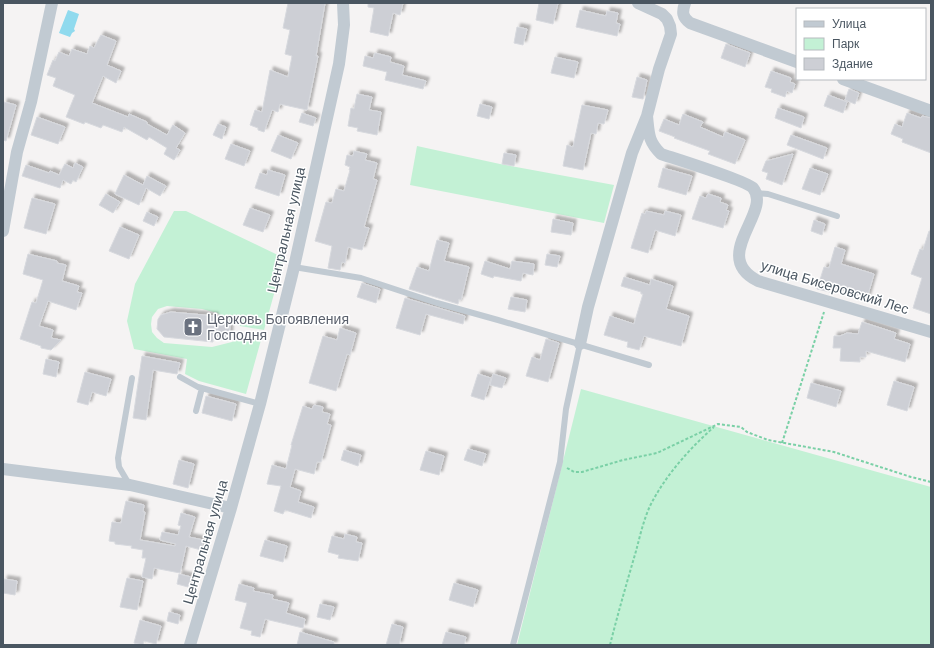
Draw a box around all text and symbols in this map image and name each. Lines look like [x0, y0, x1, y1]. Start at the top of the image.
legend [796, 8, 926, 80]
text: Улица [832, 17, 866, 31]
text: Парк [832, 37, 860, 51]
text: Здание [832, 57, 873, 71]
street label: Центральная улица [264, 165, 308, 295]
street label: улица Бисеровский Лес [759, 257, 911, 317]
place label: Церковь Богоявления Господня [207, 311, 349, 343]
church icon: Церковь Богоявления Господня [182, 316, 204, 338]
street label: Центральная улица [180, 478, 230, 606]

